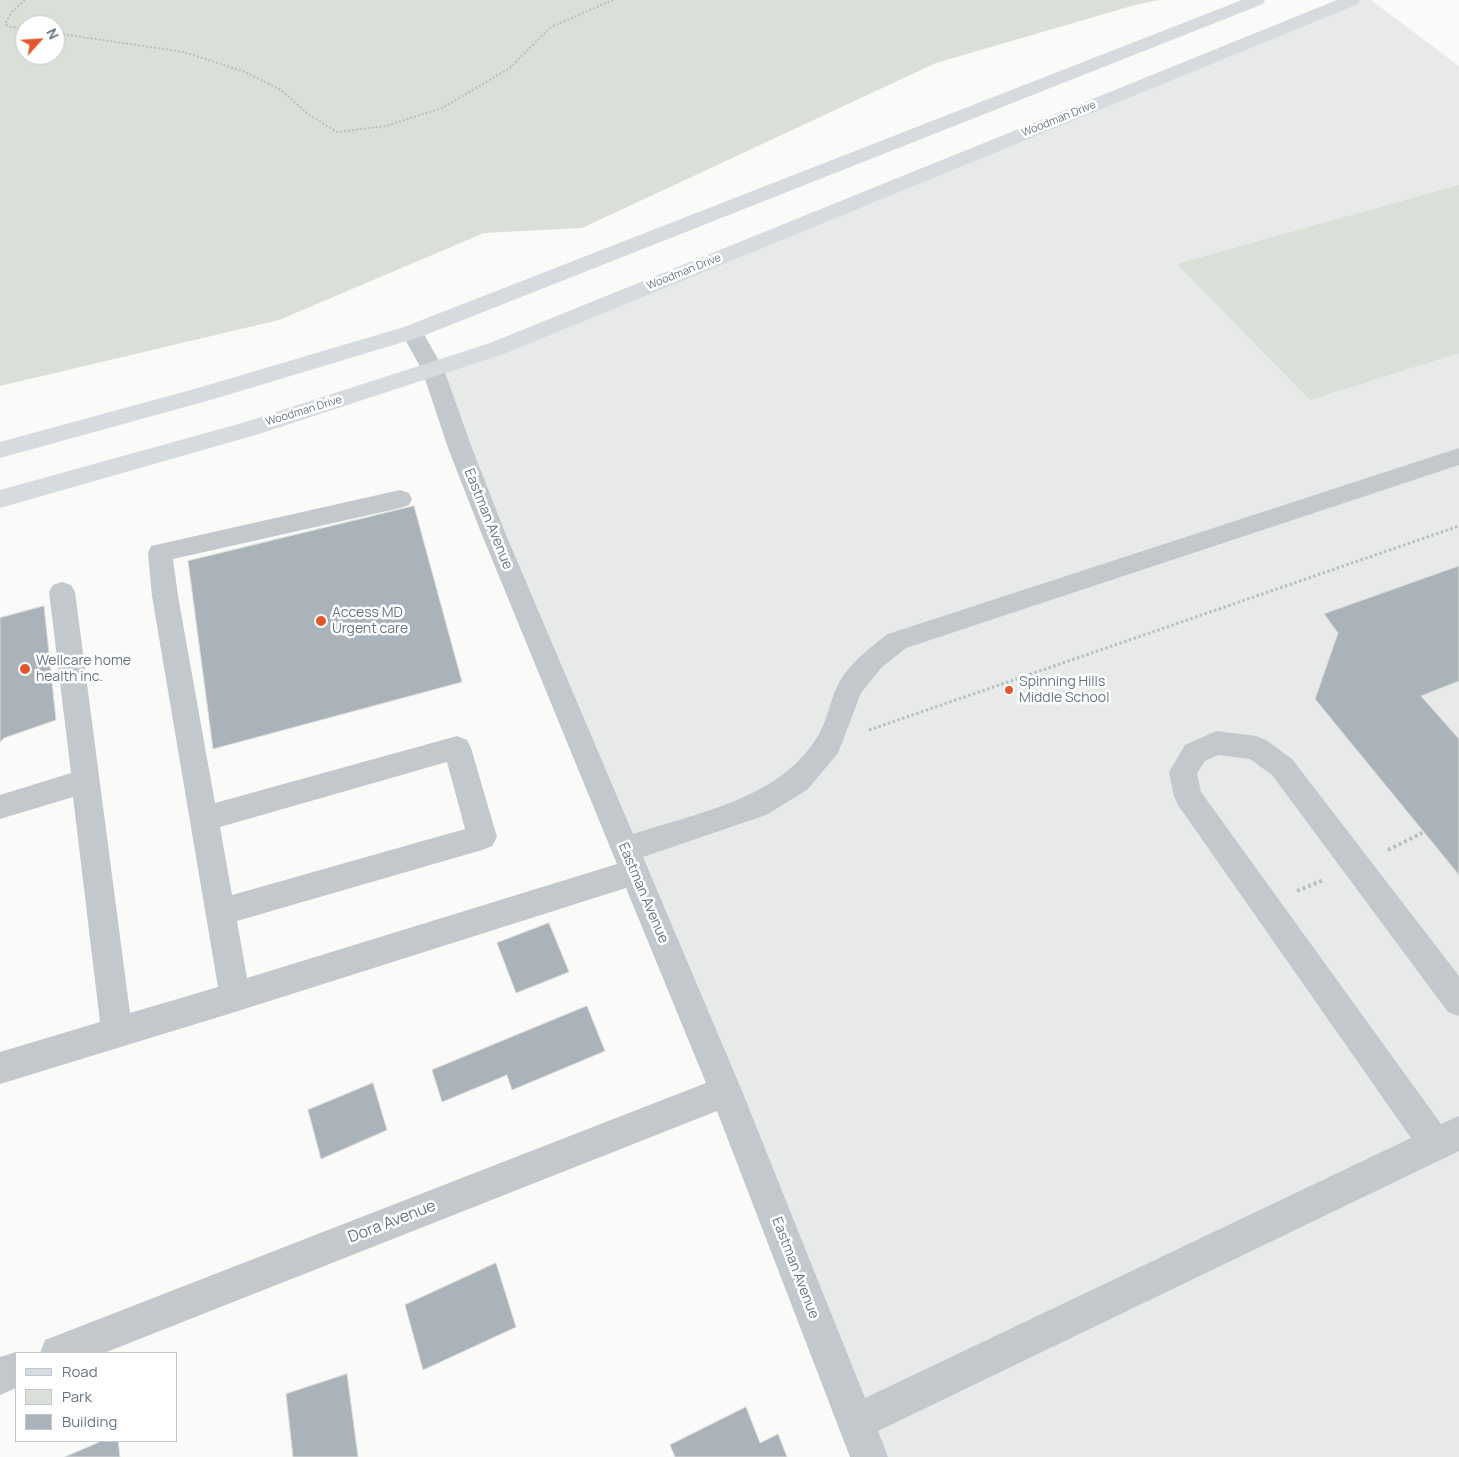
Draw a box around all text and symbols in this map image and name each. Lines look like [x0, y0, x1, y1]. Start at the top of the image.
north arrow [15, 15, 65, 65]
text: N [42, 25, 64, 42]
street label: Woodman Drive [1020, 98, 1098, 140]
street label: Woodman Drive [645, 251, 723, 293]
street label: Woodman Drive [264, 393, 344, 429]
street label: Eastman Avenue [460, 466, 516, 572]
place label: Access MD Urgent care [332, 605, 408, 638]
marker: Access MD Urgent care [314, 614, 328, 628]
place label: Wellcare home health inc. [36, 653, 131, 686]
marker: Wellcare home health inc. [18, 662, 32, 676]
place label: Spinning Hills Middle School [1019, 674, 1109, 706]
marker: Spinning Hills Middle School [1003, 684, 1015, 696]
street label: Eastman Avenue [614, 840, 672, 946]
street label: Dora Avenue [345, 1196, 439, 1248]
street label: Eastman Avenue [768, 1215, 822, 1321]
legend [15, 1352, 178, 1442]
text: Road [62, 1361, 98, 1382]
text: Park [62, 1386, 92, 1407]
text: Building [62, 1411, 117, 1432]

